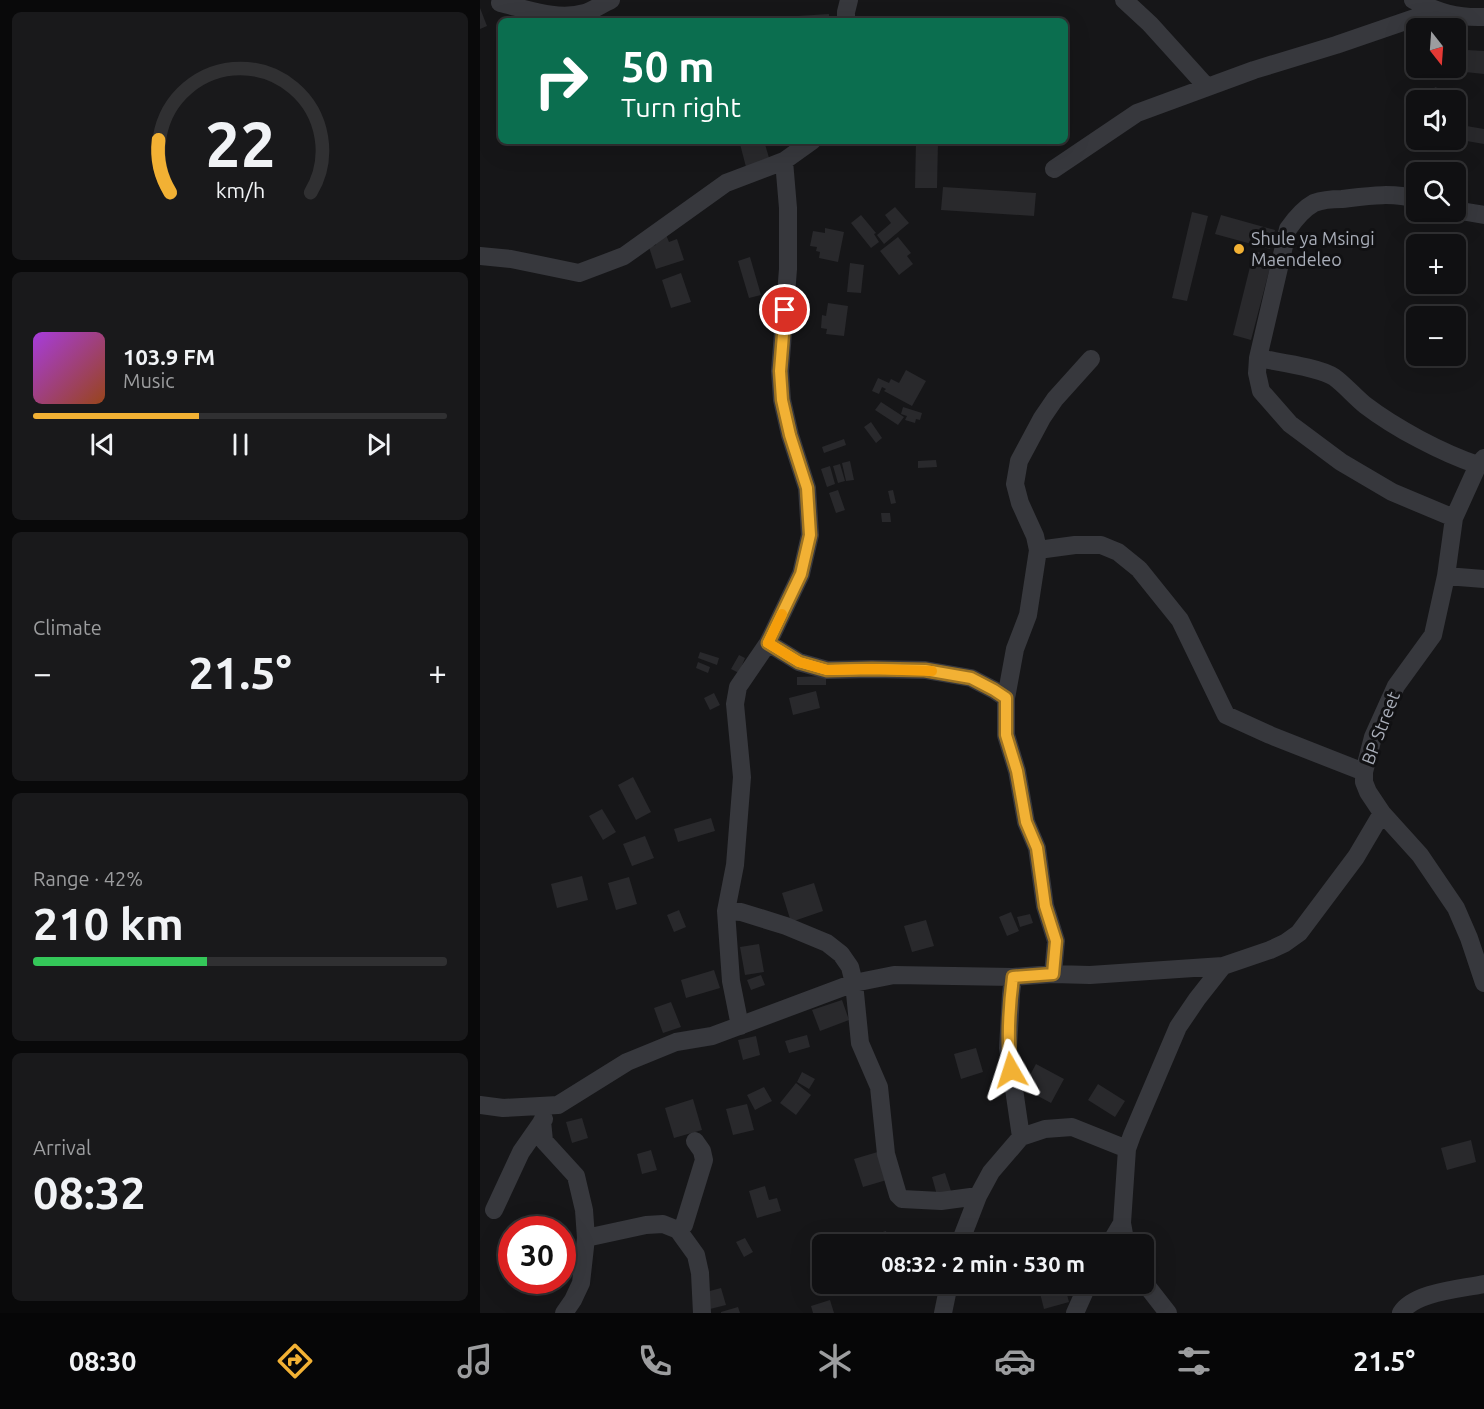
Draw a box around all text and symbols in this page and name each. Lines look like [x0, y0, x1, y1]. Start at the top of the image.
north arrow [1406, 18, 1466, 78]
map controls [1406, 18, 1466, 366]
icon: right [522, 42, 600, 120]
text: 50 m [621, 43, 715, 90]
button: sound [1406, 90, 1466, 150]
text: Turn right [621, 92, 741, 122]
text: 22 [205, 109, 275, 179]
button: search [1406, 162, 1466, 222]
text: km/h [215, 178, 265, 202]
place label: Shule ya Msingi Maendeleo [1251, 228, 1375, 269]
button: + [1406, 234, 1466, 294]
marker: Shule ya Msingi Maendeleo [1232, 242, 1246, 256]
pin [759, 284, 810, 335]
icon: arrive [768, 293, 801, 326]
button: − [1406, 306, 1466, 366]
text: 103.9 FM [123, 344, 215, 369]
text: Music [123, 369, 175, 392]
icon: previous [86, 428, 119, 461]
icon: pause [224, 428, 257, 461]
icon: next [362, 428, 395, 461]
text: Climate [33, 616, 102, 639]
text: 21.5° [188, 647, 292, 698]
text: − [33, 654, 52, 691]
text: + [428, 654, 447, 691]
street label: BP Street [1357, 688, 1403, 767]
text: Range · 42% [33, 867, 143, 890]
text: 210 km [33, 898, 184, 949]
position arrow [979, 1038, 1043, 1102]
text: Arrival [33, 1136, 91, 1159]
text: 08:32 [33, 1167, 146, 1218]
speed limit sign: 30 [498, 1216, 576, 1294]
text: 08:32 · 2 min · 530 m [881, 1251, 1085, 1276]
icon: directions [274, 1340, 316, 1382]
icon: music [454, 1340, 496, 1382]
icon: phone [634, 1340, 676, 1382]
icon: climate [814, 1340, 856, 1382]
icon: car [994, 1340, 1036, 1382]
icon: filters [1173, 1340, 1215, 1382]
text: 08:30 [69, 1346, 136, 1376]
text: 21.5° [1353, 1346, 1415, 1376]

